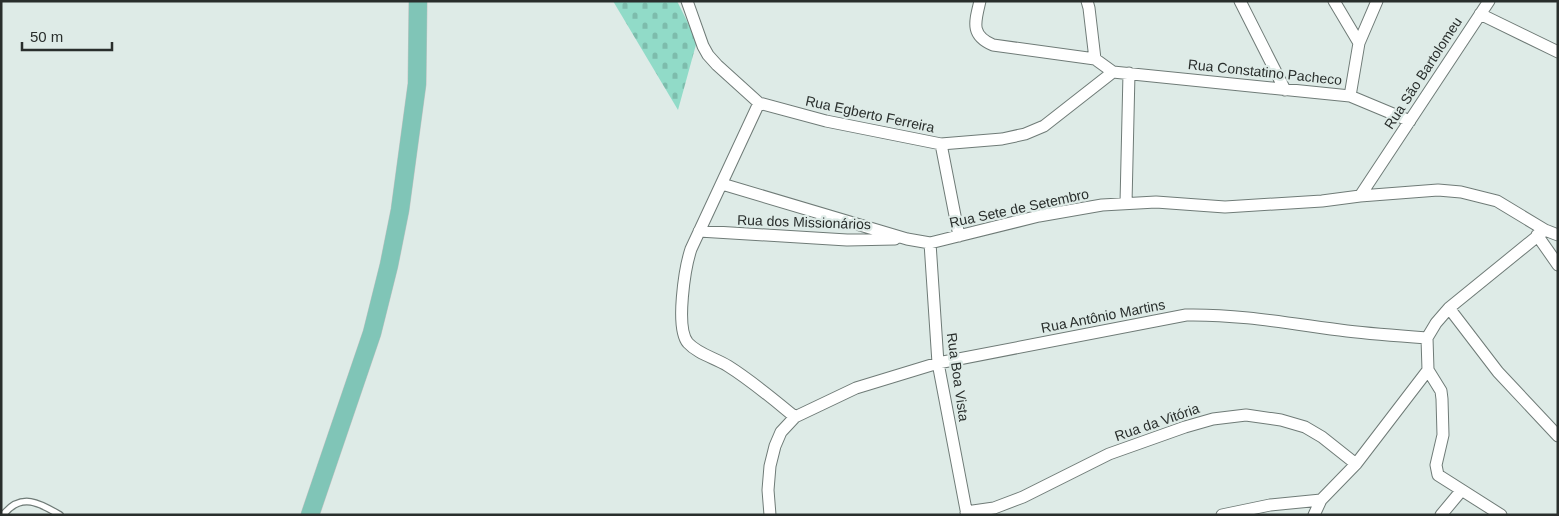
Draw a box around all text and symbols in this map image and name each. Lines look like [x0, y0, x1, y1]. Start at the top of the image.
street label: Rua São Bartolomeu [1381, 14, 1465, 132]
scale bar [22, 20, 112, 52]
text: 50 m [30, 28, 63, 45]
street label: Rua Constatino Pacheco [1187, 56, 1343, 88]
street label: Rua Egberto Ferreira [804, 93, 936, 136]
street label: Rua Sete de Setembro [948, 185, 1091, 231]
street label: Rua dos Missionários [737, 212, 871, 232]
street label: Rua Antônio Martins [1040, 296, 1166, 336]
street label: Rua Boa Vista [944, 332, 972, 423]
street label: Rua da Vitória [1113, 400, 1202, 444]

